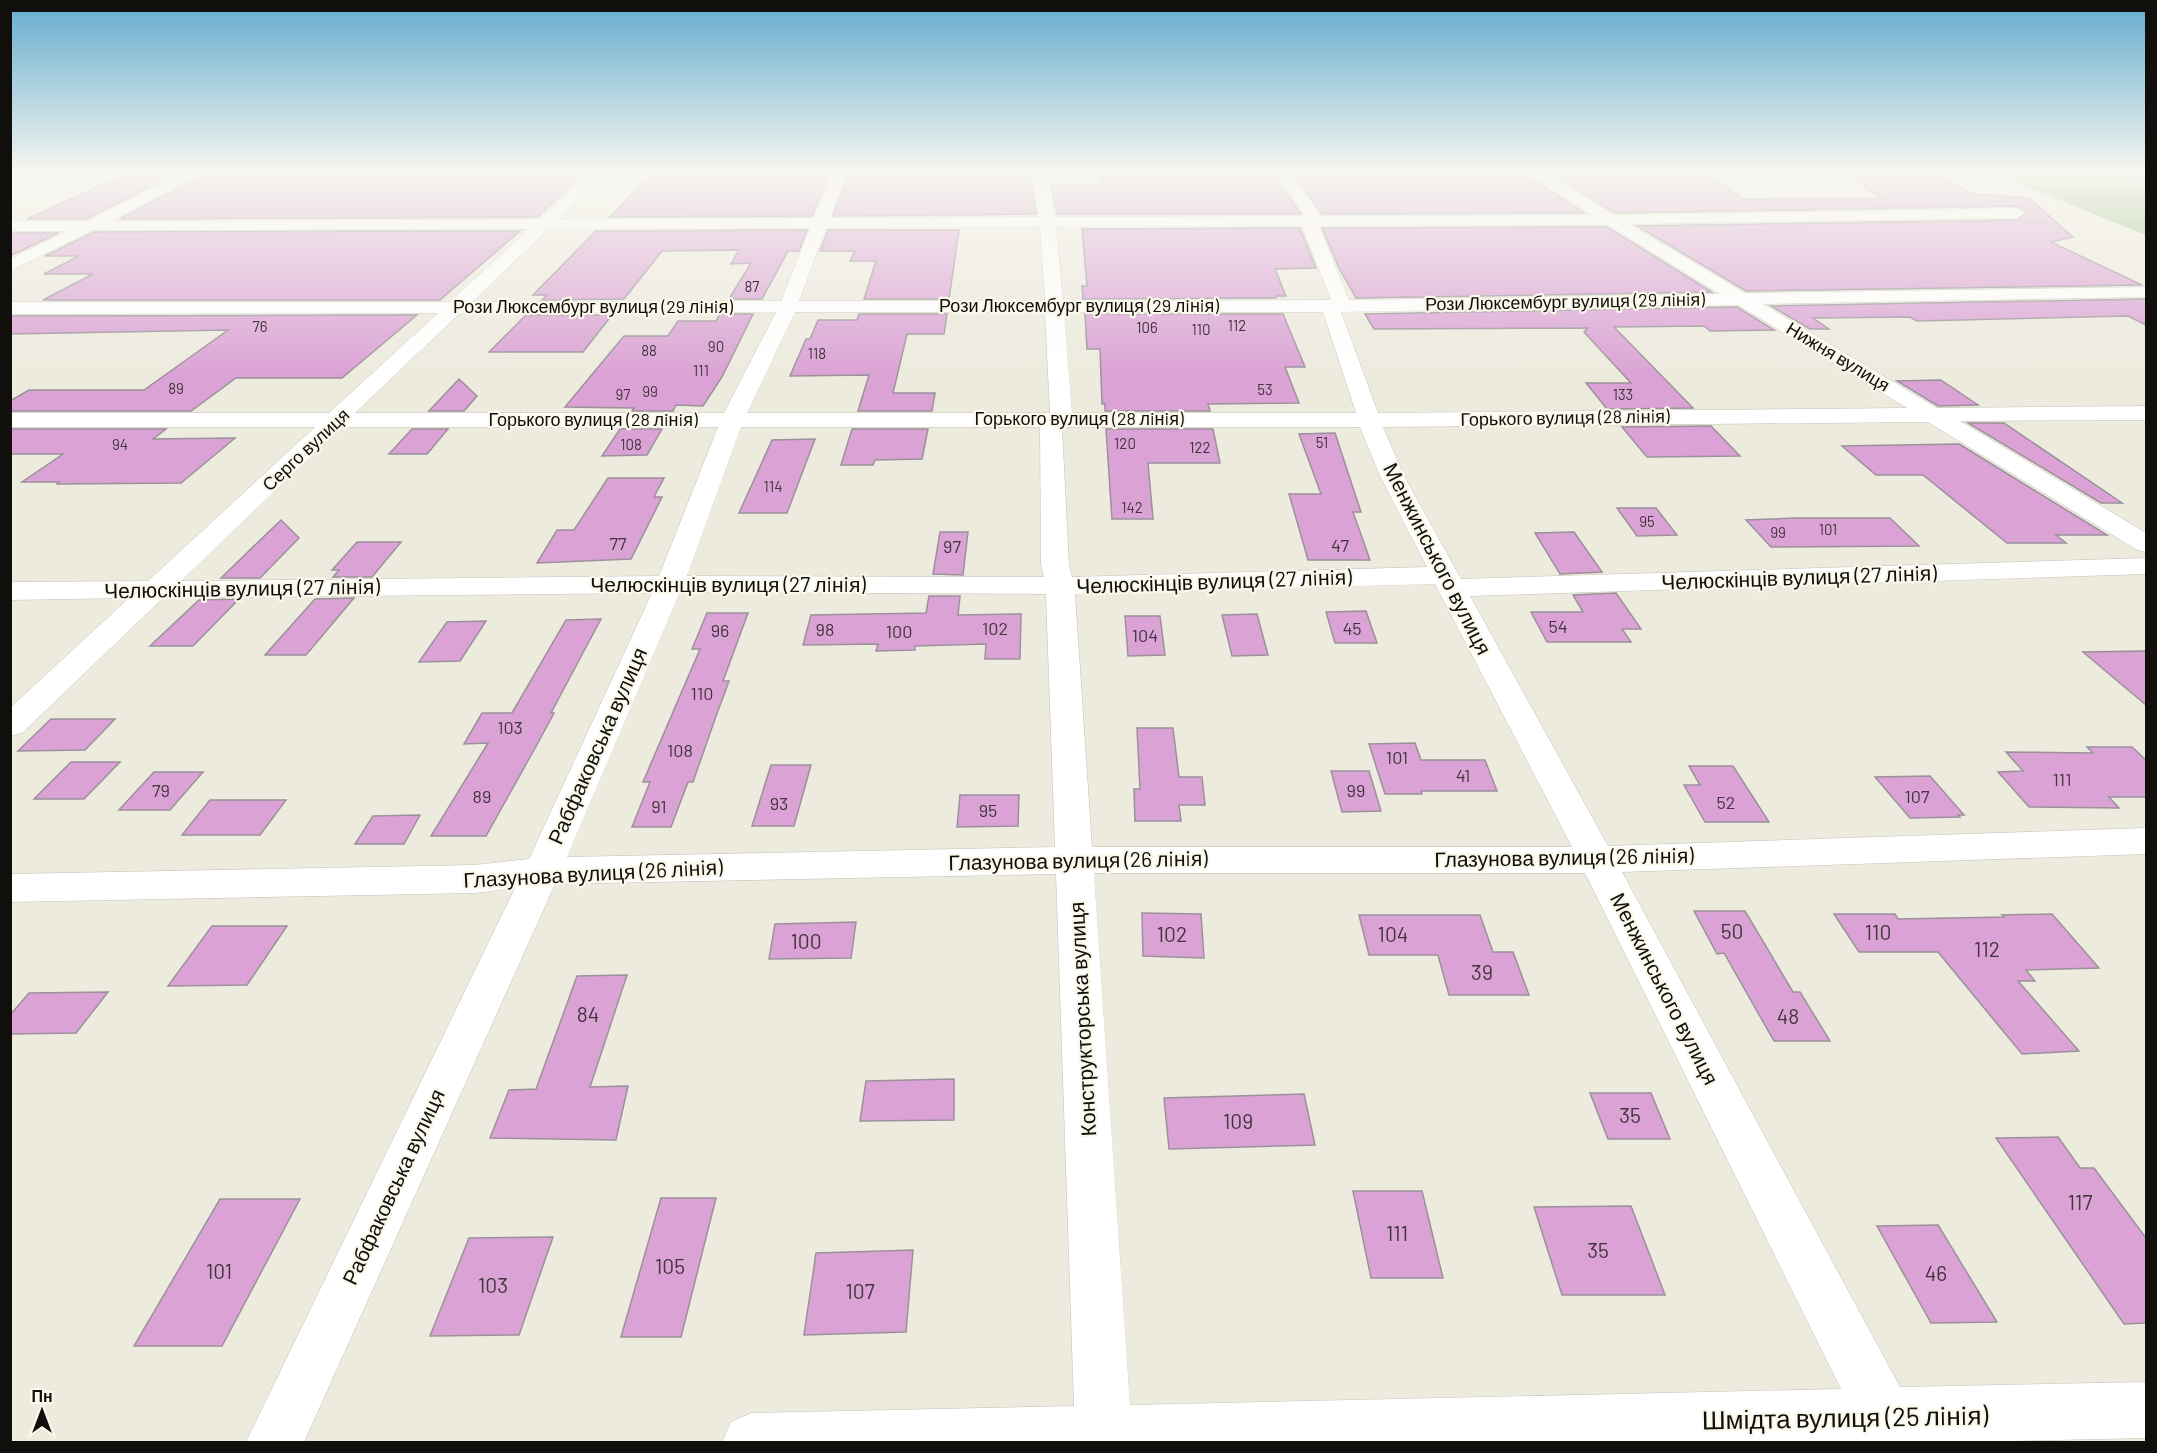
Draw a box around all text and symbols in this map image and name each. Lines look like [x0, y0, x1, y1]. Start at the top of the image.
house number: 87 [745, 277, 759, 295]
street label: Рози Люксембург вулиця (29 лiнiя) [1425, 288, 1705, 314]
street label: Рози Люксембург вулиця (29 лiнiя) [939, 294, 1219, 316]
street label: Рози Люксембург вулиця (29 лiнiя) [453, 295, 733, 317]
house number: 112 [1228, 316, 1246, 334]
house number: 76 [253, 317, 267, 335]
street label: Нижня вулиця [1783, 317, 1894, 396]
house number: 106 [1136, 318, 1158, 336]
house number: 110 [1191, 320, 1211, 338]
house number: 90 [708, 337, 724, 355]
house number: 88 [641, 341, 657, 359]
house number: 118 [808, 344, 826, 362]
house number: 111 [693, 361, 709, 379]
house number: 89 [168, 379, 184, 397]
house number: 53 [1257, 380, 1273, 398]
house number: 99 [642, 382, 658, 400]
house number: 97 [616, 385, 630, 403]
house number: 133 [1613, 385, 1633, 403]
street label: Серго вулиця [257, 403, 353, 495]
street label: Горького вулиця (28 лiнiя) [1460, 404, 1670, 430]
street label: Горького вулиця (28 лiнiя) [974, 407, 1184, 429]
street label: Горького вулиця (28 лiнiя) [488, 408, 698, 430]
house number: 51 [1316, 433, 1328, 451]
house number: 120 [1114, 434, 1136, 452]
house number: 94 [112, 435, 128, 453]
house number: 108 [620, 435, 642, 453]
house number: 122 [1189, 438, 1211, 456]
street label: Менжинського вулиця [1379, 458, 1498, 658]
house number: 114 [764, 477, 782, 495]
house number: 142 [1121, 498, 1143, 516]
house number: 95 [1639, 512, 1655, 530]
house number: 101 [1819, 520, 1837, 538]
house number: 99 [1770, 523, 1786, 541]
house number: 77 [609, 532, 627, 554]
house number: 47 [1331, 534, 1349, 556]
house number: 97 [943, 535, 961, 557]
street label: Челюскінців вулиця (27 лiнiя) [1661, 559, 1938, 594]
street label: Челюскінців вулиця (27 лiнiя) [1076, 563, 1353, 598]
street label: Челюскінців вулиця (27 лiнiя) [590, 571, 866, 596]
street label: Челюскінців вулиця (27 лiнiя) [104, 573, 380, 602]
house number: 54 [1548, 615, 1568, 637]
house number: 102 [982, 617, 1008, 639]
house number: 45 [1342, 617, 1362, 639]
house number: 98 [816, 618, 834, 640]
house number: 96 [711, 619, 729, 641]
house number: 100 [886, 620, 912, 642]
house number: 104 [1132, 624, 1158, 646]
street label: Рабфаковська вулиця [542, 643, 651, 848]
house number: 110 [691, 682, 713, 704]
house number: 103 [497, 716, 523, 738]
house number: 108 [667, 739, 693, 761]
house number: 101 [1386, 746, 1408, 768]
house number: 41 [1456, 764, 1470, 786]
house number: 111 [2052, 768, 2072, 790]
house number: 79 [152, 779, 170, 801]
house number: 99 [1347, 779, 1365, 801]
house number: 89 [473, 785, 491, 807]
house number: 107 [1905, 785, 1930, 807]
house number: 52 [1717, 791, 1735, 813]
house number: 93 [770, 792, 788, 814]
house number: 91 [651, 795, 667, 817]
house number: 95 [979, 799, 997, 821]
street label: Глазунова вулиця (26 лiнiя) [1434, 842, 1694, 871]
street label: Глазунова вулиця (26 лiнiя) [948, 845, 1208, 874]
street label: Глазунова вулиця (26 лiнiя) [463, 853, 724, 892]
street label: Менжинського вулиця [1606, 888, 1725, 1088]
street label: Конструкторська вулиця [1063, 901, 1100, 1137]
house number: 50 [1721, 918, 1743, 943]
house number: 110 [1865, 919, 1891, 944]
house number: 102 [1157, 921, 1187, 946]
house number: 104 [1378, 921, 1408, 946]
house number: 100 [790, 928, 822, 953]
house number: 112 [1974, 936, 2000, 961]
house number: 39 [1471, 959, 1493, 984]
house number: 84 [577, 1001, 599, 1026]
house number: 48 [1777, 1003, 1799, 1028]
street label: Рабфаковська вулиця [336, 1085, 449, 1288]
house number: 35 [1619, 1102, 1641, 1127]
house number: 109 [1223, 1108, 1253, 1133]
house number: 117 [2068, 1189, 2092, 1214]
house number: 111 [1386, 1220, 1408, 1245]
house number: 35 [1587, 1237, 1609, 1262]
house number: 105 [655, 1253, 685, 1278]
house number: 101 [206, 1258, 232, 1283]
house number: 46 [1925, 1260, 1947, 1285]
house number: 103 [478, 1272, 508, 1297]
house number: 107 [845, 1278, 875, 1303]
north arrow [12, 1381, 72, 1441]
text: Пн [31, 1386, 53, 1405]
street label: Шмідта вулиця (25 лiнiя) [1702, 1398, 1989, 1434]

